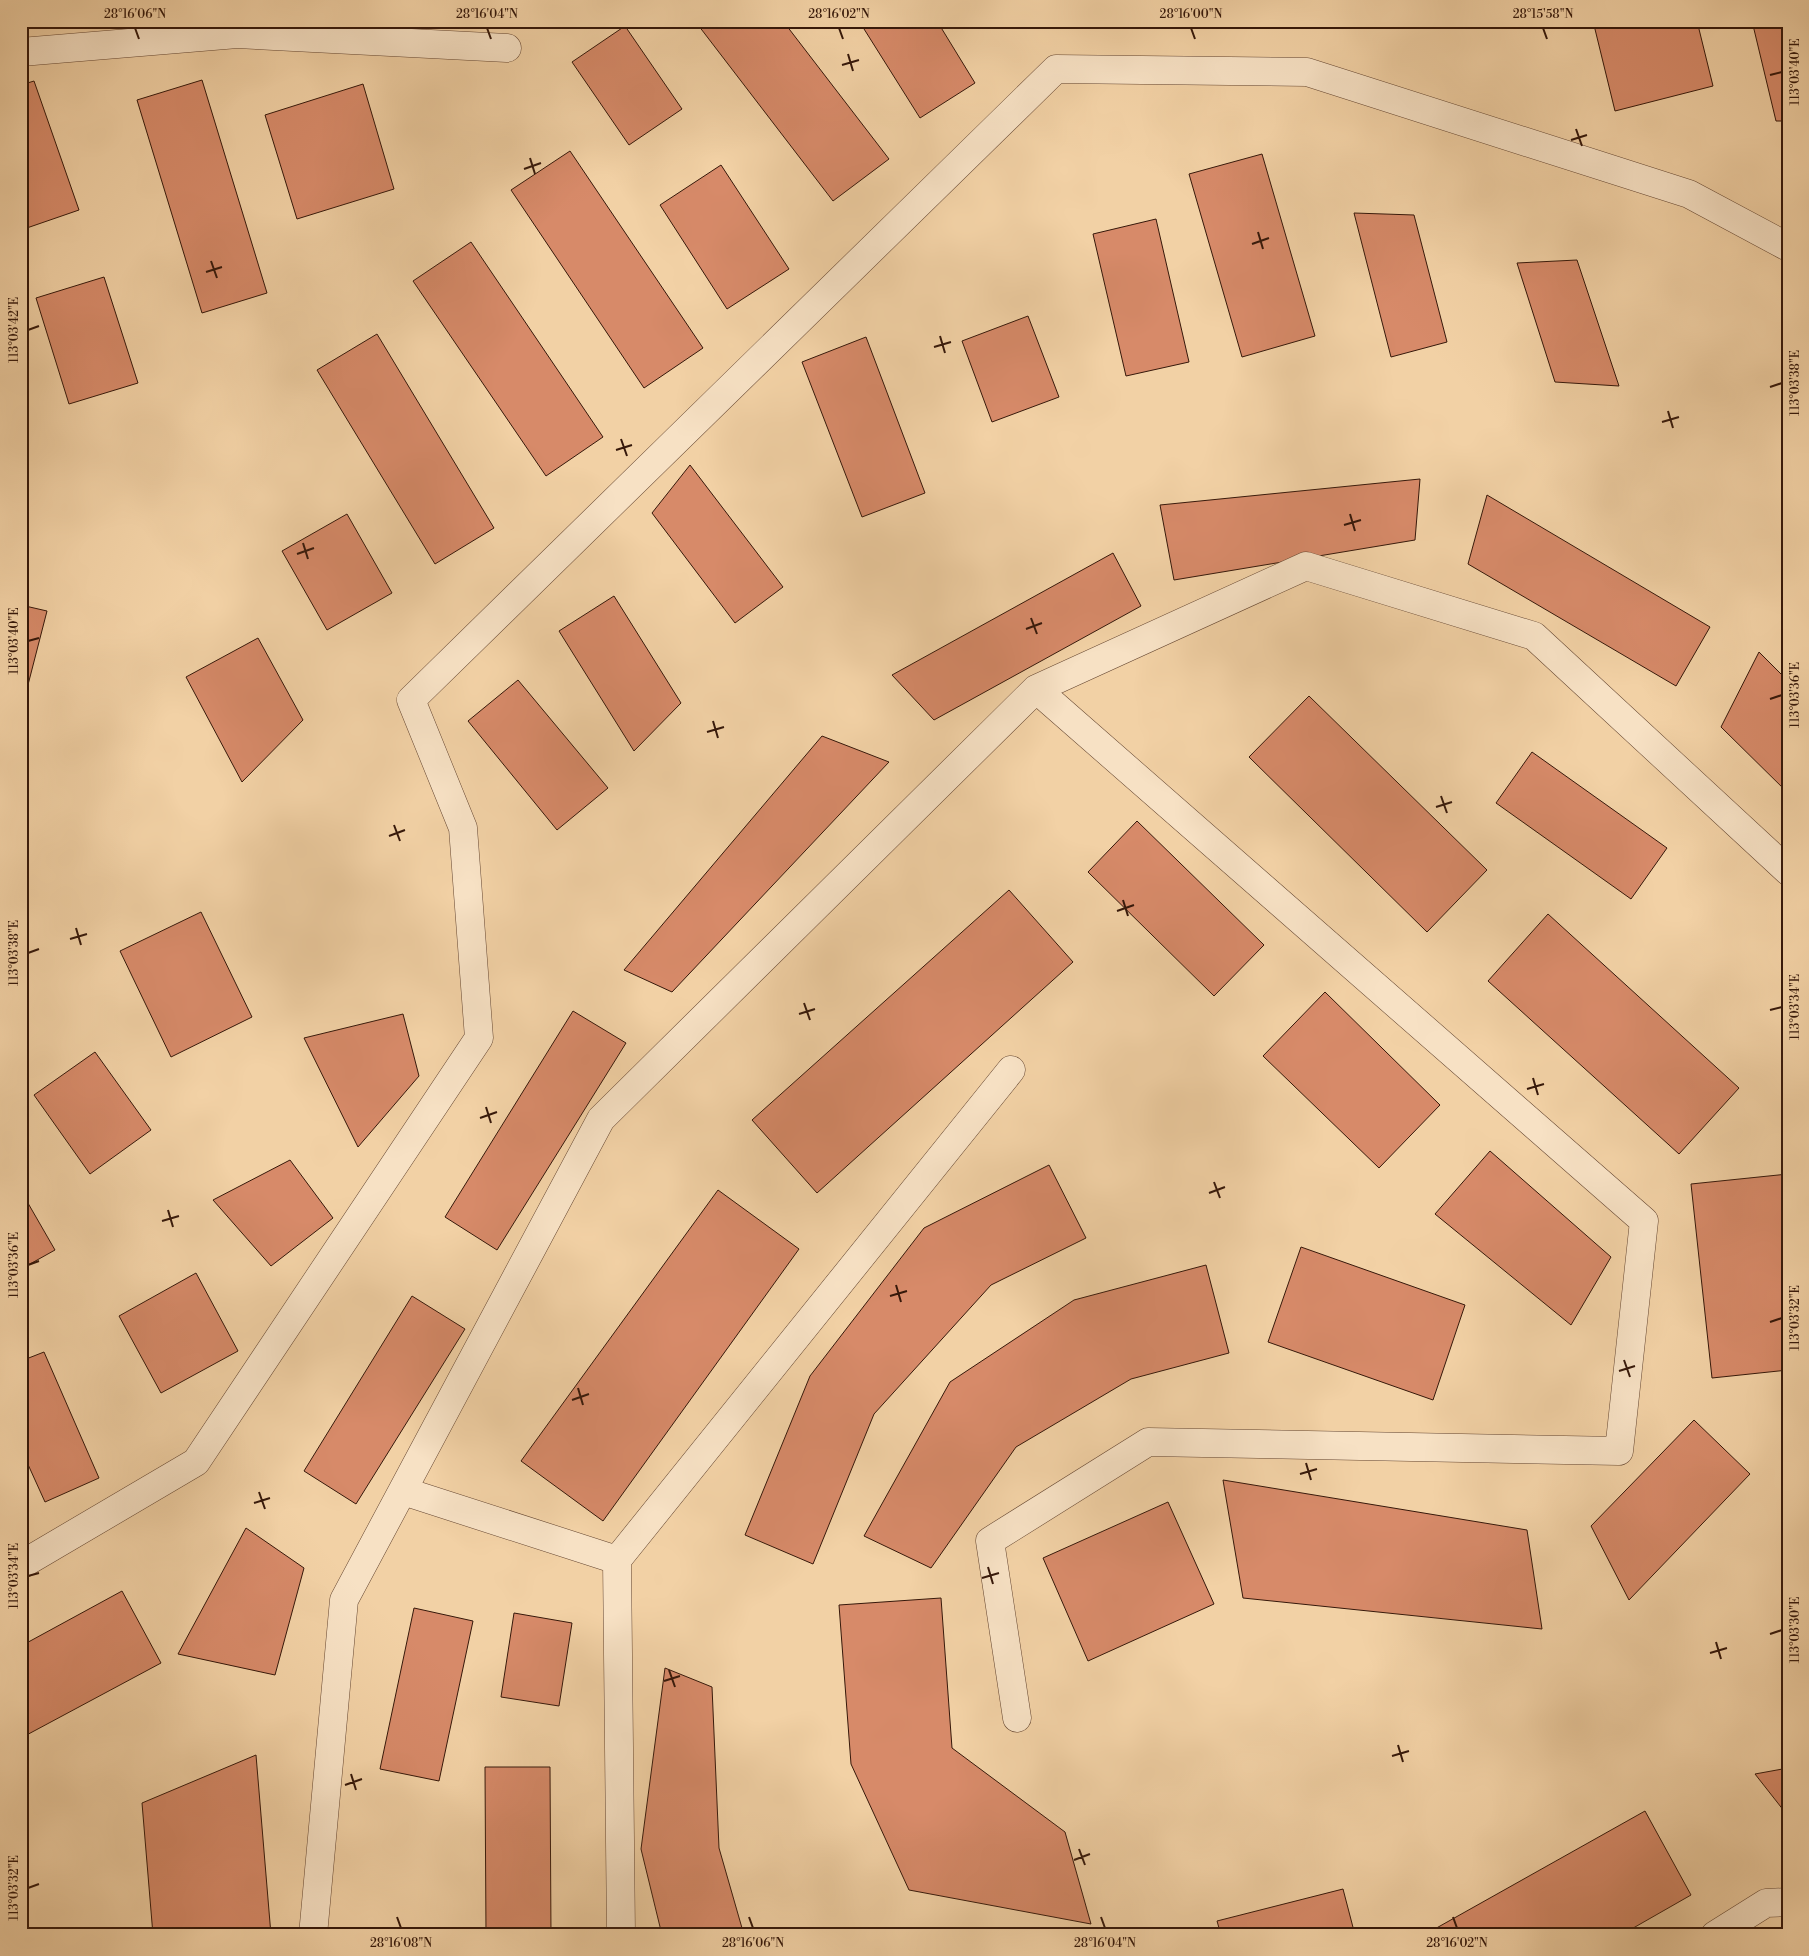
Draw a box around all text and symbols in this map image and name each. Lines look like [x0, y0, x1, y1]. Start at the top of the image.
text: 28°16'06"N [104, 7, 166, 22]
text: 28°16'04"N [456, 7, 518, 22]
text: 28°16'02"N [808, 7, 870, 22]
text: 28°16'00"N [1160, 7, 1222, 22]
text: 28°15'58"N [1513, 7, 1573, 22]
text: 113°03'40"E [1788, 38, 1803, 106]
text: 113°03'42"E [7, 297, 22, 363]
text: 113°03'38"E [1788, 350, 1803, 416]
text: 113°03'40"E [7, 607, 22, 675]
text: 113°03'36"E [1788, 662, 1803, 728]
text: 113°03'38"E [7, 920, 22, 986]
text: 113°03'34"E [1788, 974, 1803, 1040]
text: 113°03'36"E [7, 1232, 22, 1298]
text: 113°03'32"E [1788, 1285, 1803, 1351]
text: 113°03'34"E [7, 1543, 22, 1609]
text: 113°03'30"E [1788, 1597, 1803, 1663]
text: 113°03'32"E [7, 1855, 22, 1921]
text: 28°16'08"N [370, 1936, 432, 1951]
text: 28°16'06"N [722, 1936, 784, 1951]
text: 28°16'04"N [1074, 1936, 1136, 1951]
text: 28°16'02"N [1426, 1936, 1488, 1951]

